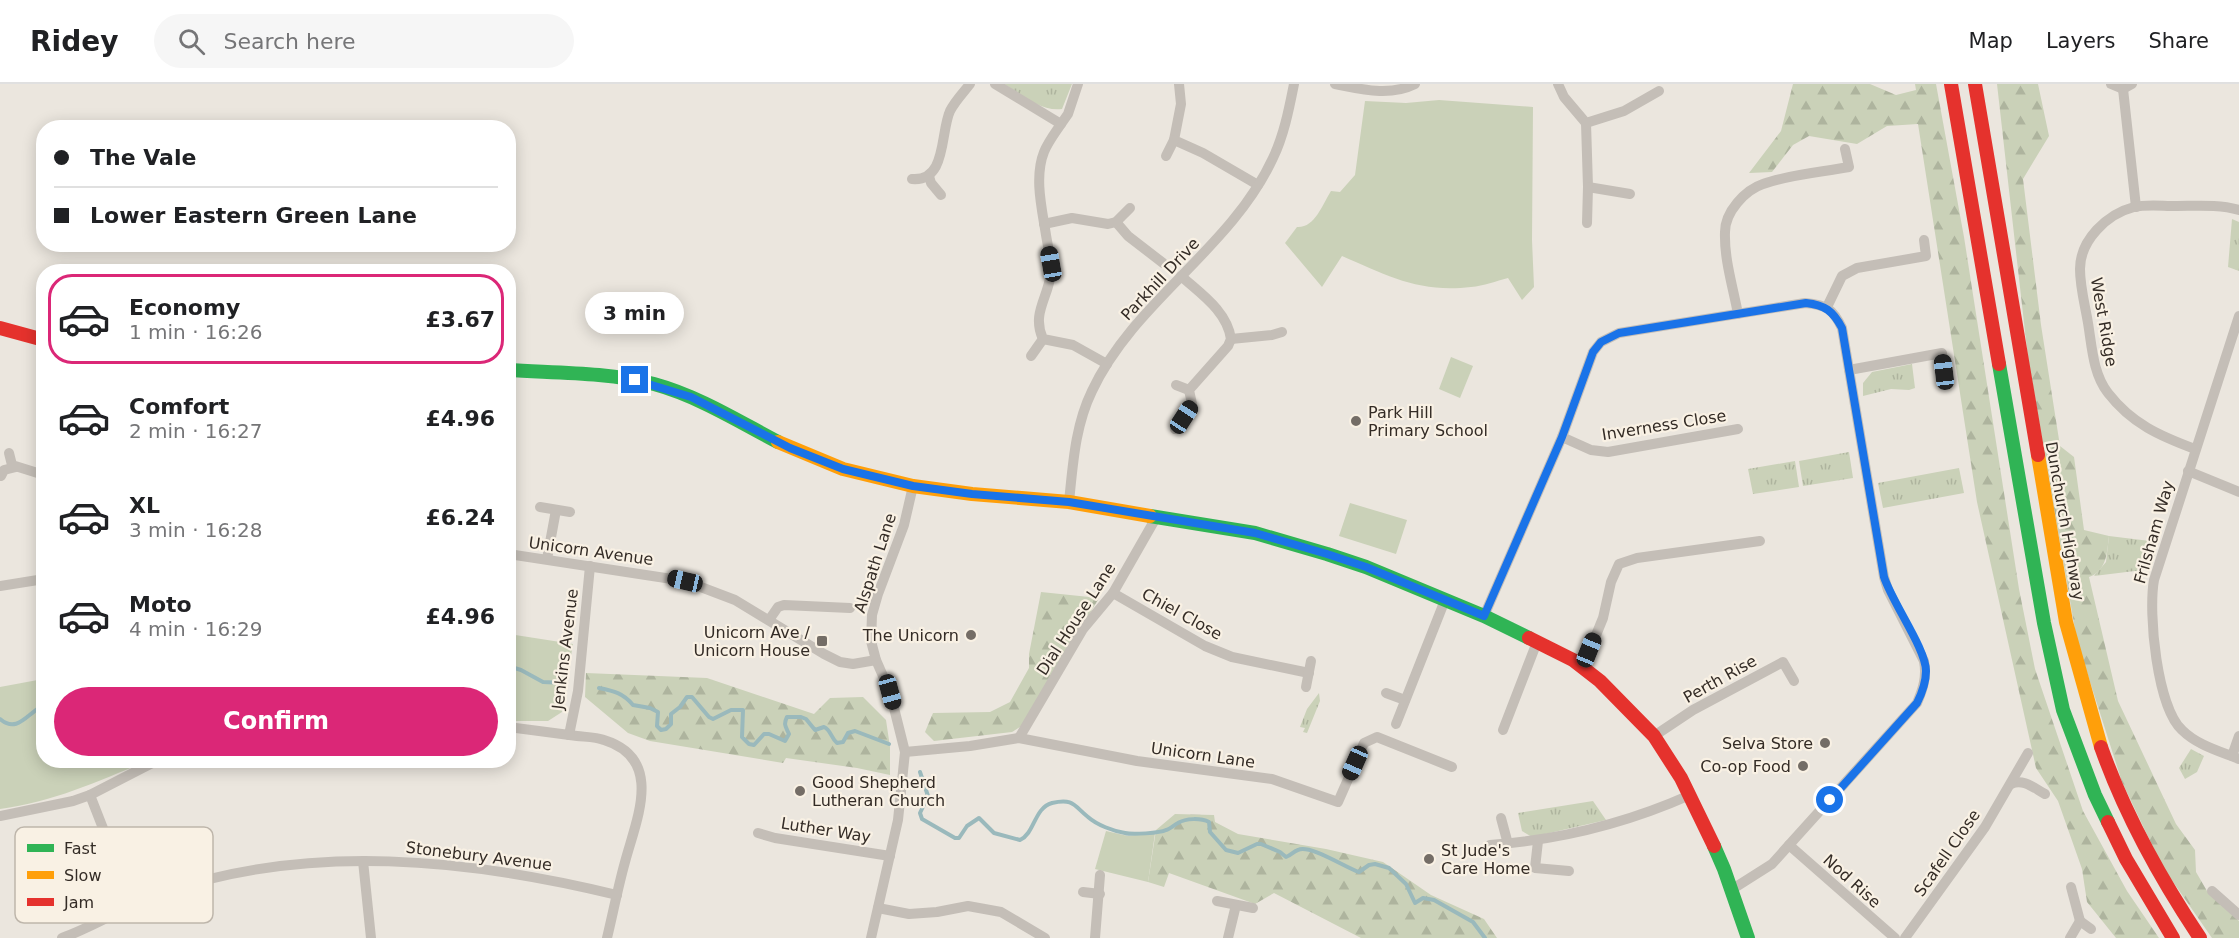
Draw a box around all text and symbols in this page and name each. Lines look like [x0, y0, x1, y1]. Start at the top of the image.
search box [154, 14, 574, 68]
text: Ridey [30, 25, 118, 58]
icon: search [175, 25, 208, 58]
text: Search here [223, 29, 356, 54]
text: Map [1969, 29, 2013, 53]
text: Layers [2046, 29, 2115, 53]
text: Share [2148, 29, 2209, 53]
text: The Vale [90, 145, 196, 170]
text: Lower Eastern Green Lane [90, 203, 417, 228]
street label: Parkhill Drive [1117, 234, 1203, 324]
car [1039, 245, 1063, 283]
street label: West Ridge [2087, 276, 2121, 368]
icon: car [57, 292, 111, 346]
callout: 3 min [586, 293, 684, 335]
text: Economy [129, 295, 240, 320]
text: 3 min [603, 301, 666, 325]
text: £3.67 [425, 307, 495, 332]
text: 1 min · 16:26 [129, 320, 263, 344]
car [1933, 353, 1955, 391]
route end [621, 366, 648, 393]
icon: car [57, 391, 111, 445]
text: Comfort [129, 394, 229, 419]
car [1167, 397, 1201, 437]
place label: Park Hill Primary School [1368, 403, 1488, 440]
text: £4.96 [425, 406, 495, 431]
street label: Inverness Close [1600, 406, 1728, 444]
marker: Park Hill Primary School [1349, 414, 1363, 428]
text: 2 min · 16:27 [129, 419, 263, 443]
street label: Dunchurch Highway [2042, 440, 2088, 602]
street label: Frilsham Way [2130, 478, 2178, 586]
icon: car [57, 490, 111, 544]
text: XL [129, 493, 160, 518]
text: £6.24 [425, 505, 495, 530]
street label: Alspath Lane [850, 511, 900, 615]
text: 3 min · 16:28 [129, 518, 263, 542]
street label: Unicorn Avenue [527, 533, 655, 569]
street label: Dial House Lane [1033, 559, 1119, 679]
car [665, 568, 705, 594]
street label: Chiel Close [1139, 584, 1225, 644]
street label: Jenkins Avenue [548, 588, 582, 711]
icon: car [57, 589, 111, 643]
text: Moto [129, 592, 192, 617]
text: £4.96 [425, 604, 495, 629]
text: 4 min · 16:29 [129, 617, 263, 641]
place label: Unicorn Ave / Unicorn House [693, 623, 811, 660]
place label: The Unicorn [862, 626, 959, 645]
marker: The Unicorn [964, 628, 978, 642]
car [1574, 630, 1604, 670]
marker: Unicorn Ave / Unicorn House [815, 634, 829, 648]
street label: Perth Rise [1680, 651, 1760, 707]
car [877, 672, 903, 712]
button: Confirm [54, 687, 498, 756]
place label: Selva Store [1722, 734, 1813, 753]
marker: Selva Store [1818, 736, 1832, 750]
street label: Unicorn Lane [1150, 738, 1256, 772]
car [1339, 743, 1371, 783]
place label: Co-op Food [1700, 757, 1791, 776]
marker: Co-op Food [1796, 759, 1810, 773]
place label: Good Shepherd Lutheran Church [812, 773, 945, 810]
marker: Good Shepherd Lutheran Church [793, 784, 807, 798]
route start [1816, 786, 1843, 813]
street label: Scafell Close [1910, 806, 1984, 900]
street label: Luther Way [780, 814, 872, 846]
legend [15, 827, 213, 923]
street label: Stonebury Avenue [405, 838, 553, 874]
text: Fast [64, 839, 96, 858]
place label: St Jude's Care Home [1441, 841, 1530, 878]
street label: Nod Rise [1819, 850, 1885, 912]
marker: St Jude's Care Home [1422, 852, 1436, 866]
text: Slow [64, 866, 101, 885]
text: Jam [63, 893, 94, 912]

